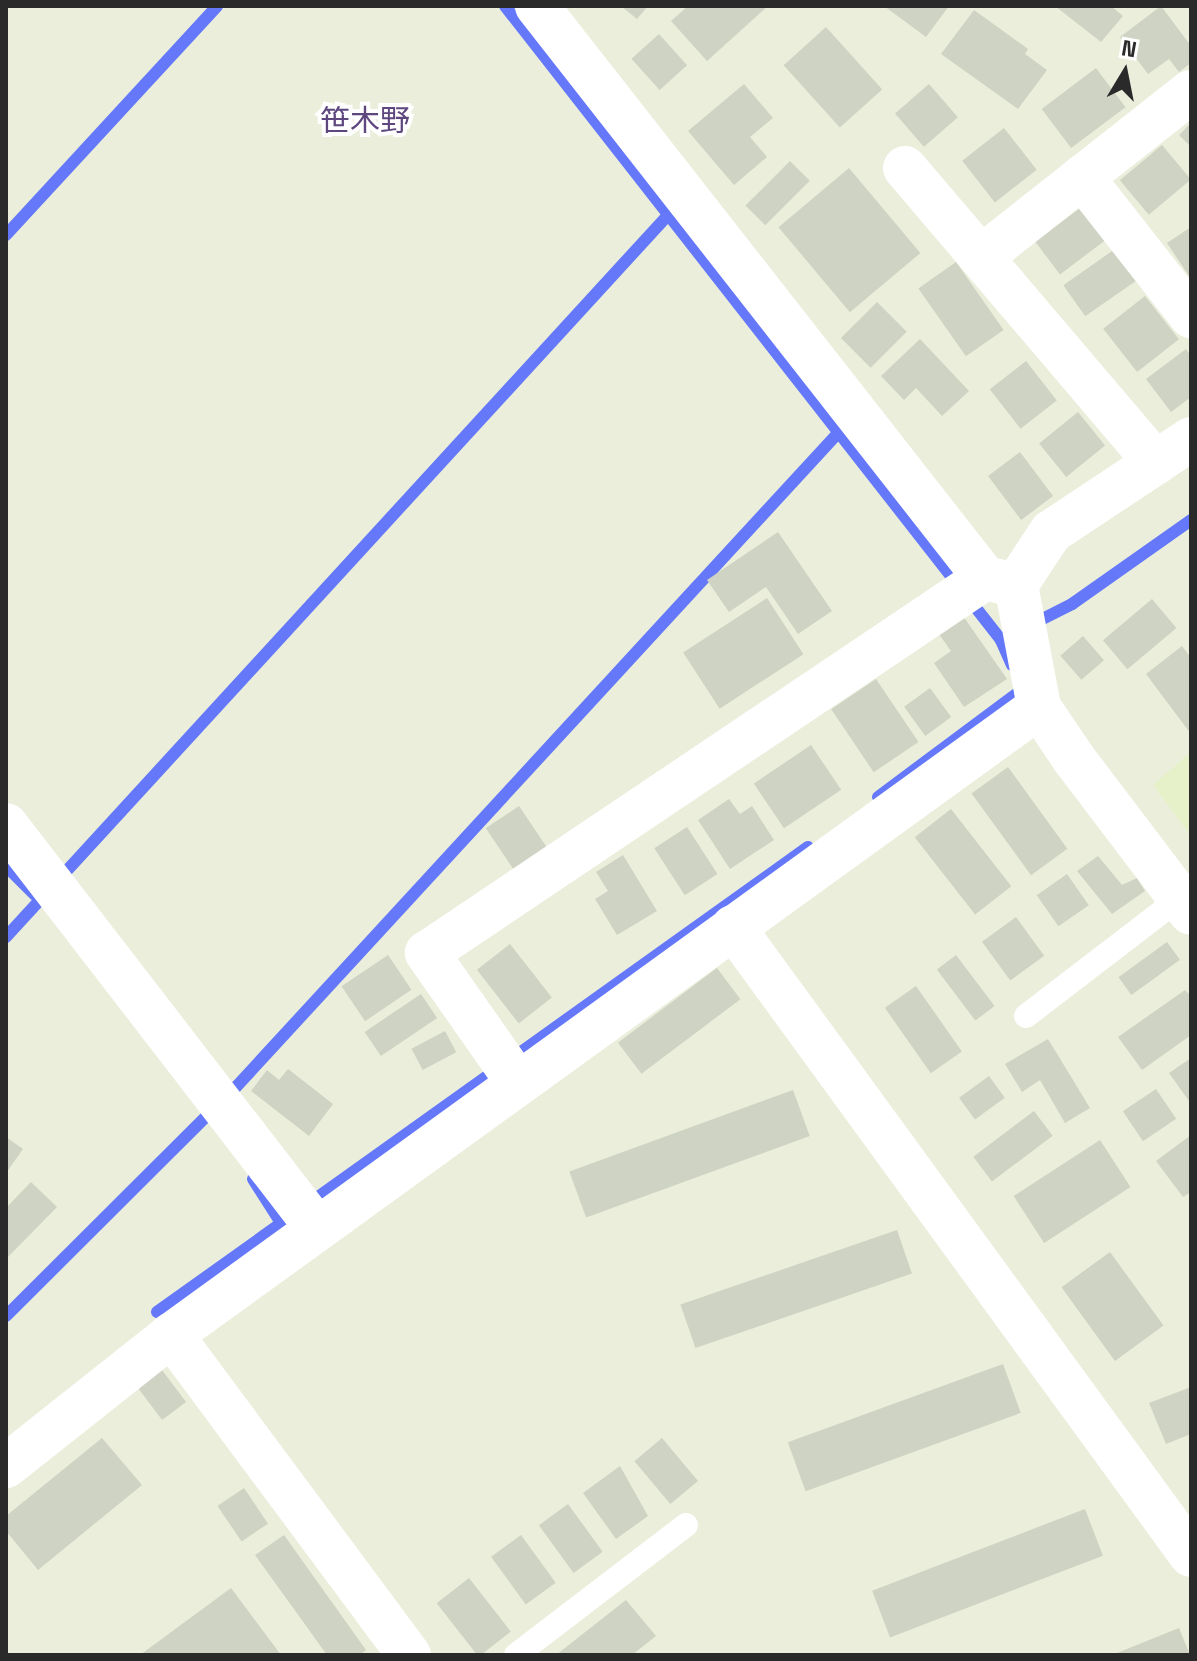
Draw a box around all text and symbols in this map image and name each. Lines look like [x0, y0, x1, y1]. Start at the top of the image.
north arrow [1085, 32, 1165, 112]
text: N [1119, 33, 1139, 63]
district label: 笹木野 [320, 103, 410, 139]

